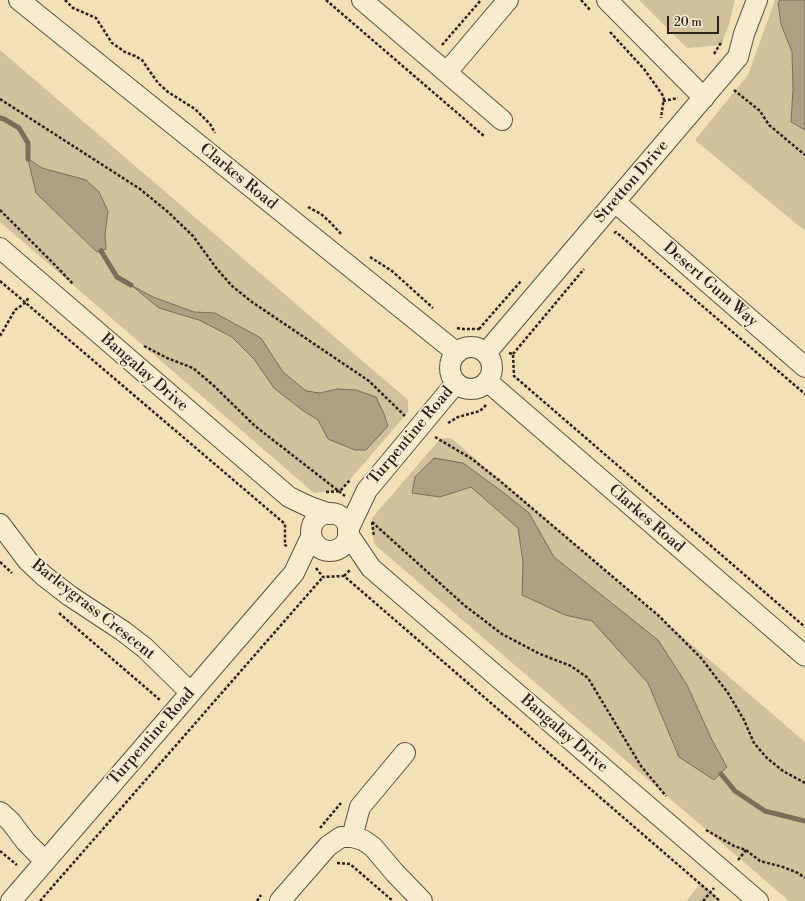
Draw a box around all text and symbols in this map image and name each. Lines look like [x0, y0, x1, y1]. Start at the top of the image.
scale bar [669, 8, 721, 34]
text: 20 m [674, 15, 702, 30]
street label: Stretton Drive [591, 137, 673, 227]
street label: Clarkes Road [195, 140, 281, 214]
street label: Desert Gum Way [659, 239, 761, 331]
street label: Bangalay Drive [96, 330, 192, 416]
street label: Turpentine Road [364, 383, 458, 489]
street label: Clarkes Road [604, 481, 688, 557]
street label: Barleygrass Crescent [27, 556, 159, 664]
street label: Turpentine Road [105, 685, 199, 789]
street label: Bangalay Drive [516, 691, 612, 777]

